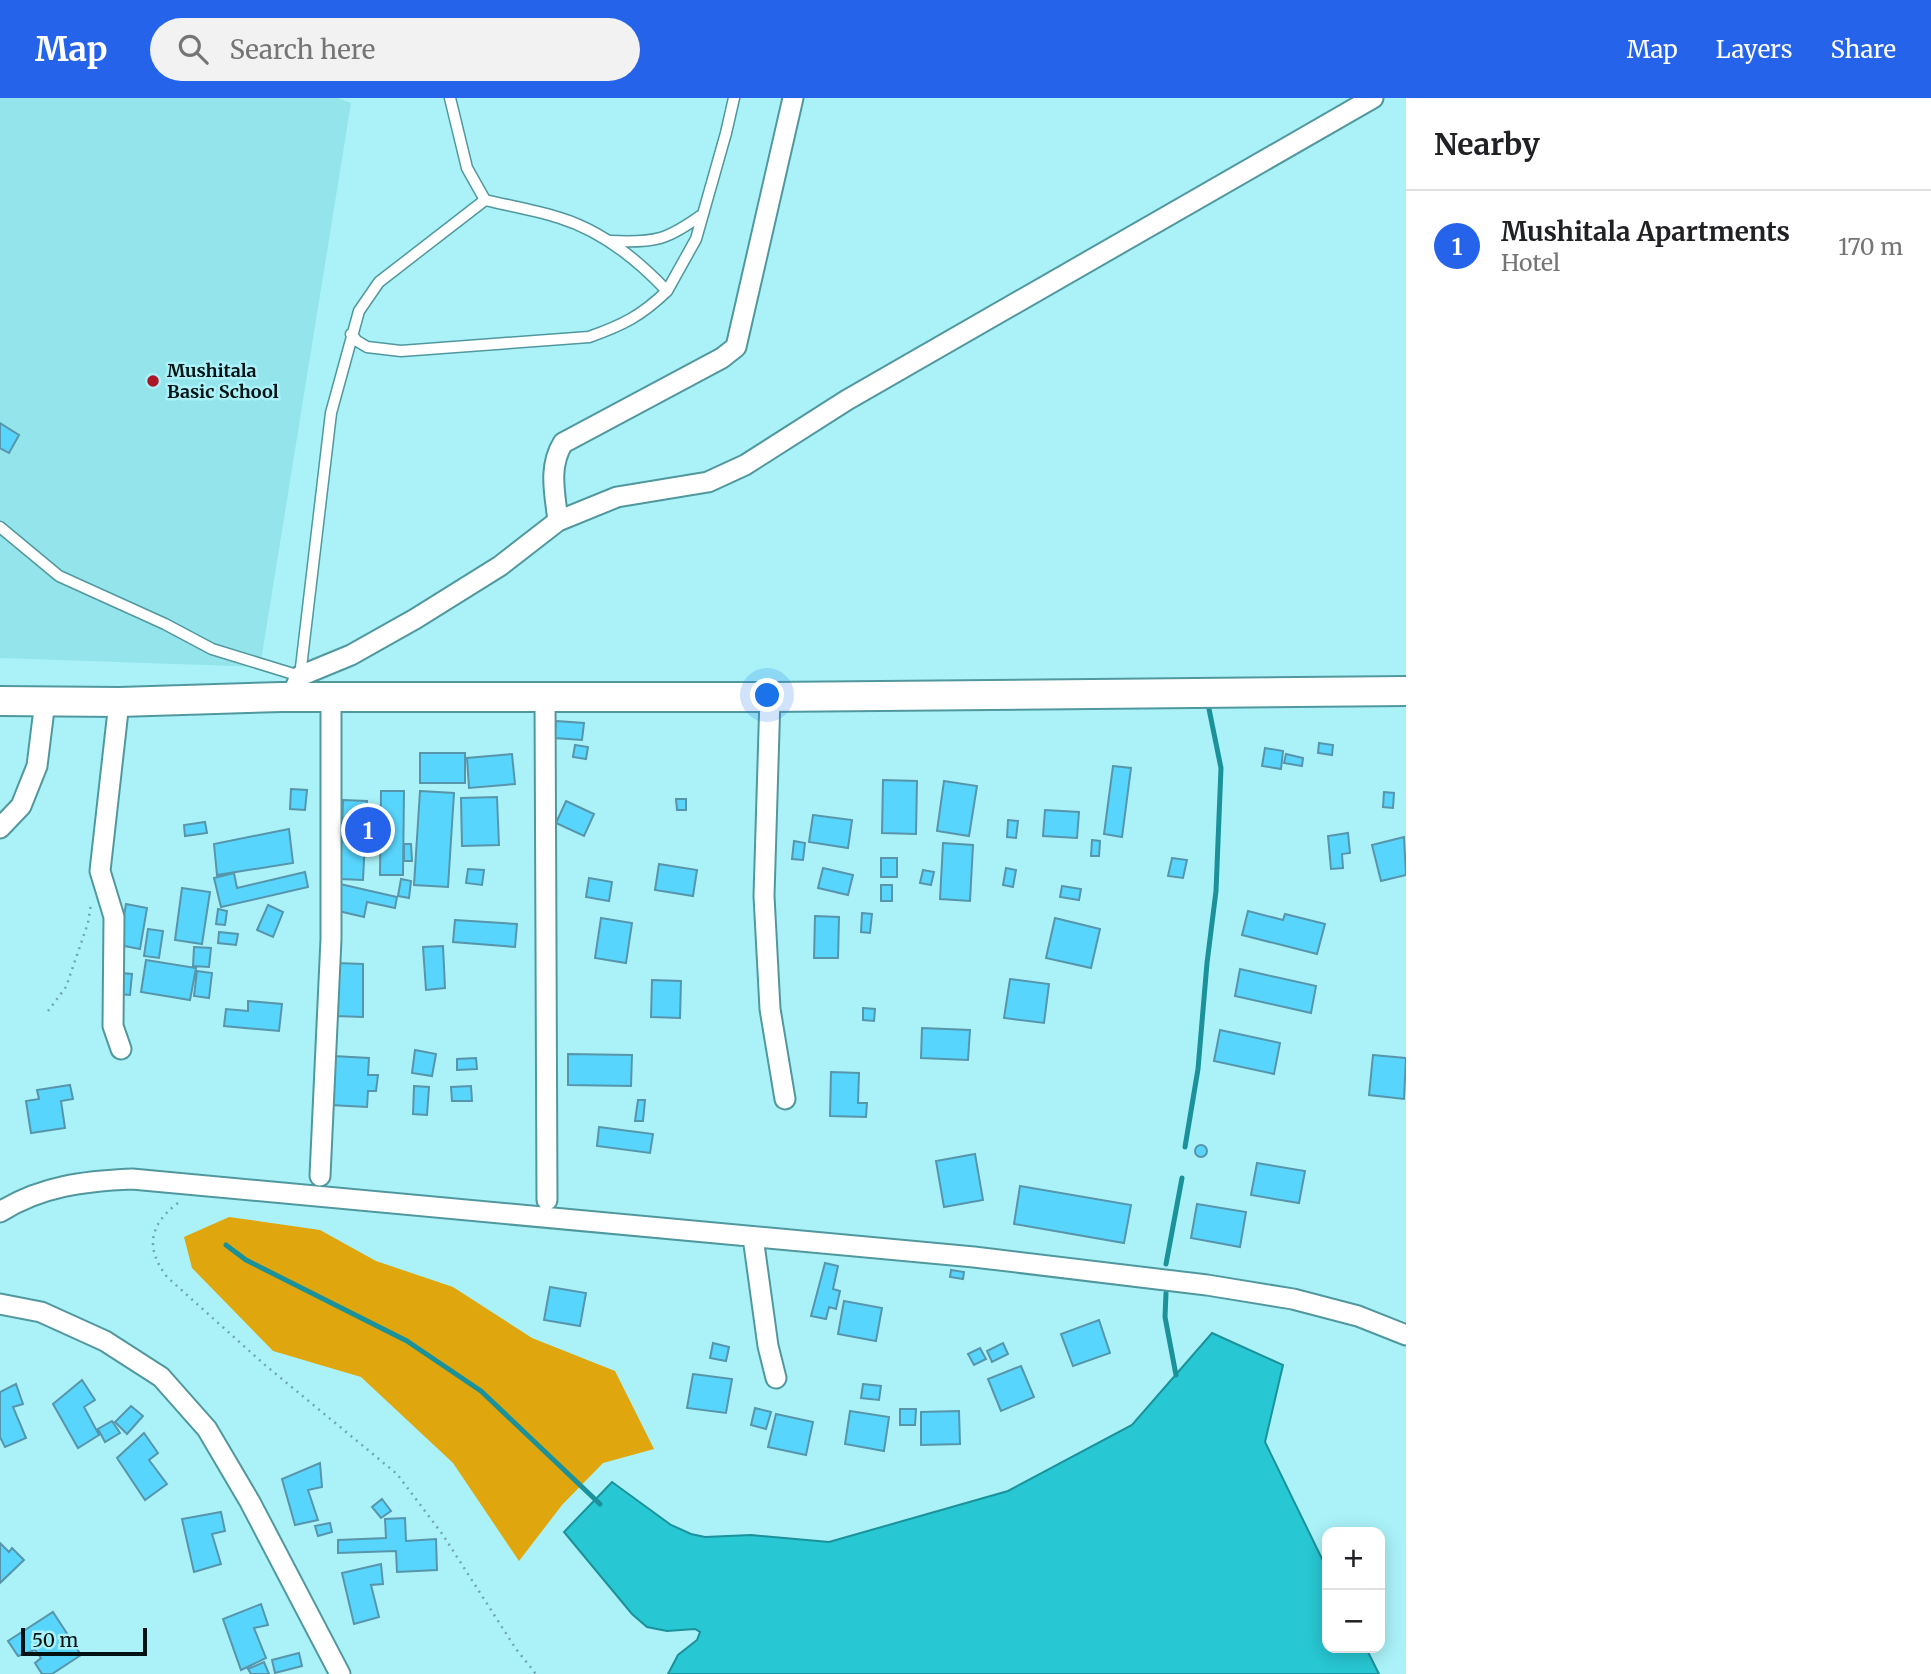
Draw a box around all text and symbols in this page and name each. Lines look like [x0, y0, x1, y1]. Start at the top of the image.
search box [150, 18, 640, 81]
text: Map [35, 29, 108, 70]
icon: search [174, 30, 212, 68]
text: Search here [230, 33, 375, 66]
text: Map [1627, 34, 1678, 65]
text: Layers [1716, 34, 1792, 65]
text: Share [1830, 34, 1896, 65]
text: Nearby [1434, 125, 1540, 163]
text: Mushitala Apartments [1501, 215, 1790, 248]
text: 1 [1452, 232, 1462, 261]
text: 170 m [1838, 232, 1903, 261]
text: Hotel [1501, 248, 1560, 277]
place label: Mushitala Basic School [167, 359, 279, 403]
marker: Mushitala Basic School [145, 373, 161, 389]
your location [750, 678, 784, 712]
pin: 1 [345, 804, 391, 856]
map controls [1322, 1527, 1385, 1653]
button: + [1322, 1527, 1385, 1590]
button: − [1322, 1590, 1385, 1653]
scale bar [21, 1625, 147, 1657]
text: 50 m [32, 1628, 78, 1652]

